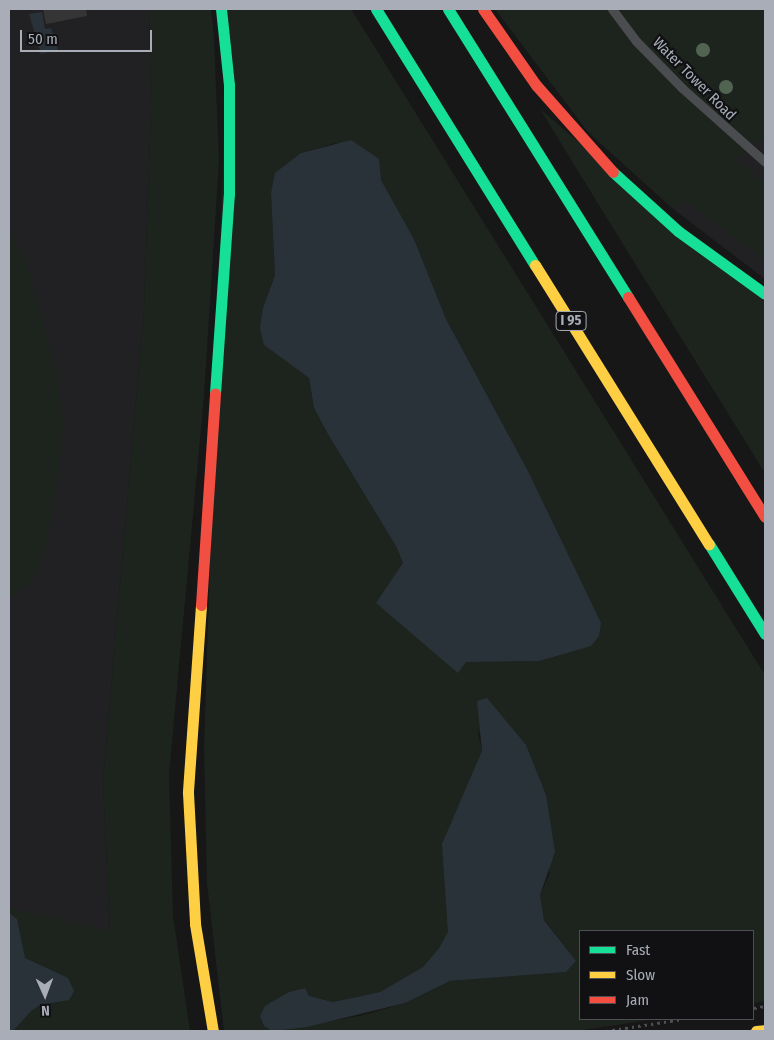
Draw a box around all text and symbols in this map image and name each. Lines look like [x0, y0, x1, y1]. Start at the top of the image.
scale bar [22, 20, 155, 52]
text: 50 m [28, 30, 58, 48]
street label: Water Tower Road [649, 34, 739, 124]
road number: I 95 [555, 310, 587, 332]
legend [579, 930, 754, 1020]
text: Fast [626, 941, 650, 959]
text: Slow [626, 966, 655, 984]
north arrow [20, 970, 70, 1020]
text: Jam [626, 991, 649, 1009]
text: N [41, 1002, 50, 1019]

